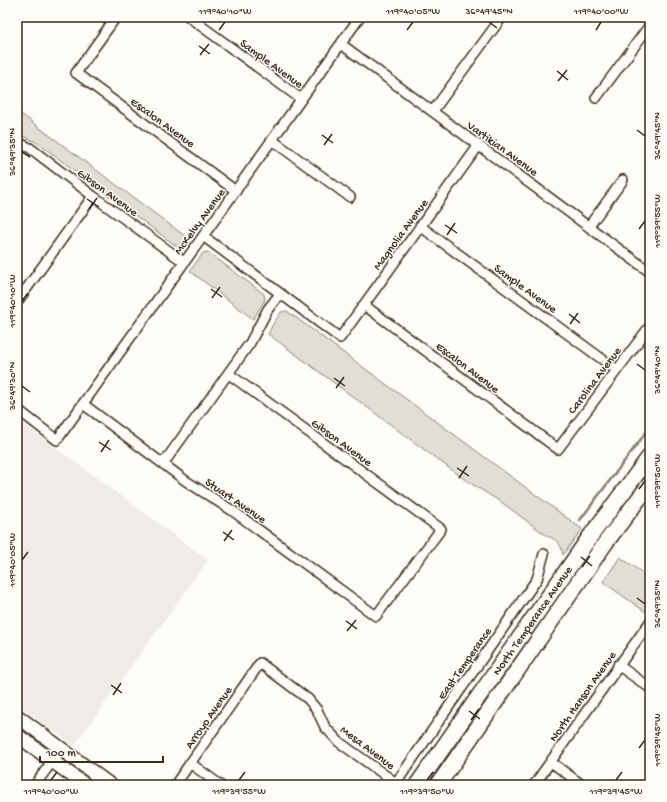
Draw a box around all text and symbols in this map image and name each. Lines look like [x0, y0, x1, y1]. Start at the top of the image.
text: 119°40'10"W [198, 6, 252, 18]
text: 119°40'05"W [385, 6, 441, 18]
text: 36°49'45"N [464, 6, 513, 18]
text: 119°40'00"W [573, 6, 629, 18]
street label: Sample Avenue [237, 37, 306, 93]
street label: Escalon Avenue [127, 96, 197, 152]
text: 36°49'45"N [652, 112, 664, 161]
street label: Vartikian Avenue [463, 119, 541, 181]
text: 36°49'35"N [7, 127, 19, 177]
street label: Gibson Avenue [74, 167, 141, 221]
street label: McKelvy Avenue [172, 186, 230, 258]
text: 119°39'55"W [652, 194, 664, 249]
street label: Magnolia Avenue [371, 196, 433, 274]
street label: Sample Avenue [491, 262, 560, 318]
text: 119°40'10"W [7, 274, 19, 328]
street label: Escalon Avenue [432, 340, 502, 398]
street label: Carolina Avenue [566, 344, 626, 417]
text: 36°49'40"N [652, 345, 664, 395]
text: 36°49'30"N [7, 361, 19, 411]
street label: Gibson Avenue [308, 417, 375, 471]
text: 119°39'50"W [652, 454, 664, 509]
street label: Stuart Avenue [202, 476, 269, 528]
text: 119°40'05"W [7, 532, 19, 588]
street label: North Temperance Avenue [491, 563, 577, 679]
text: 36°49'35"N [652, 579, 664, 629]
street label: East Temperance [436, 625, 496, 703]
street label: North Hanson Avenue [547, 649, 621, 745]
street label: Arroyo Avenue [183, 684, 237, 752]
text: 119°39'45"W [652, 713, 664, 767]
street label: Mesa Avenue [337, 724, 397, 774]
scale bar [40, 738, 163, 764]
text: 100 m [45, 747, 76, 761]
text: 119°40'00"W [23, 786, 79, 798]
text: 119°39'55"W [211, 786, 266, 798]
text: 119°39'50"W [399, 786, 454, 798]
text: 119°39'45"W [589, 786, 643, 798]

